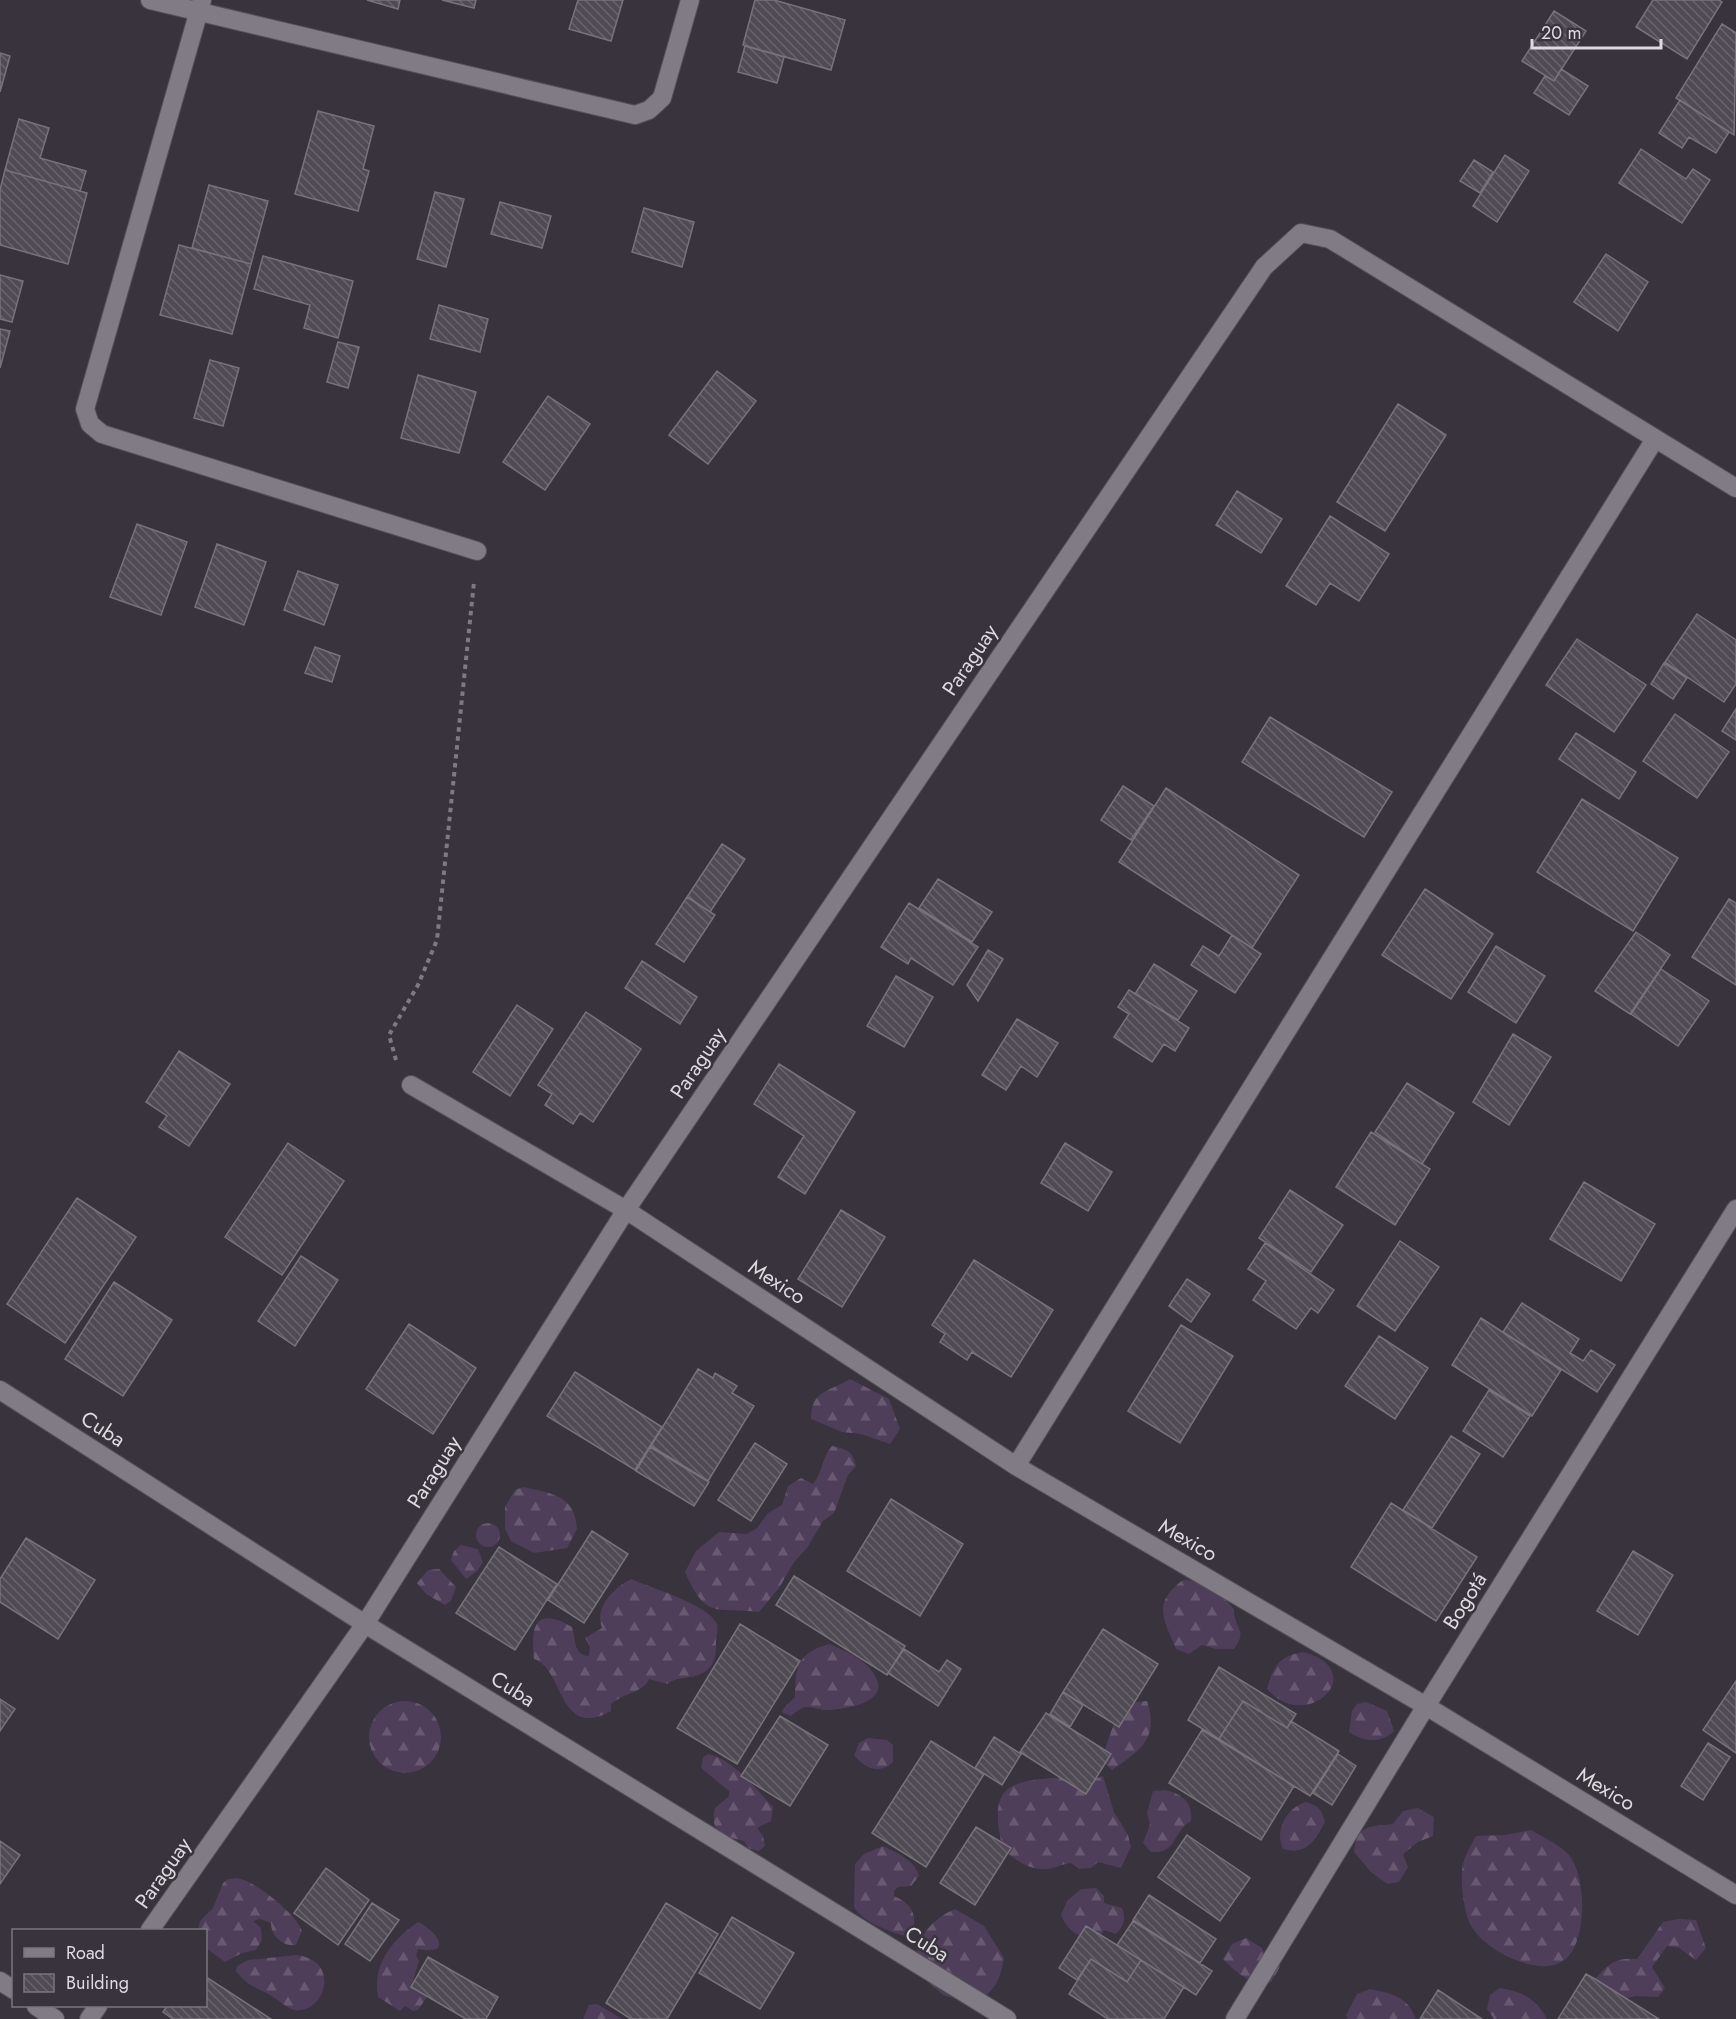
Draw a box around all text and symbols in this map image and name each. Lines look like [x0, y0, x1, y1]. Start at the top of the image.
scale bar [1532, 12, 1661, 50]
text: 20 m [1541, 20, 1581, 46]
street label: Paraguay [935, 618, 1005, 702]
street label: Paraguay [663, 1021, 733, 1105]
street label: Mexico [742, 1252, 812, 1312]
street label: Cuba [75, 1403, 131, 1455]
street label: Paraguay [400, 1429, 468, 1514]
street label: Mexico [1153, 1511, 1223, 1569]
street label: Bogotá [1436, 1567, 1494, 1635]
street label: Cuba [485, 1664, 541, 1714]
street label: Mexico [1571, 1760, 1641, 1818]
street label: Paraguay [128, 1831, 199, 1915]
street label: Cuba [899, 1919, 955, 1969]
legend [12, 1929, 207, 2007]
text: Road [66, 1940, 105, 1966]
text: Building [66, 1970, 129, 1996]

